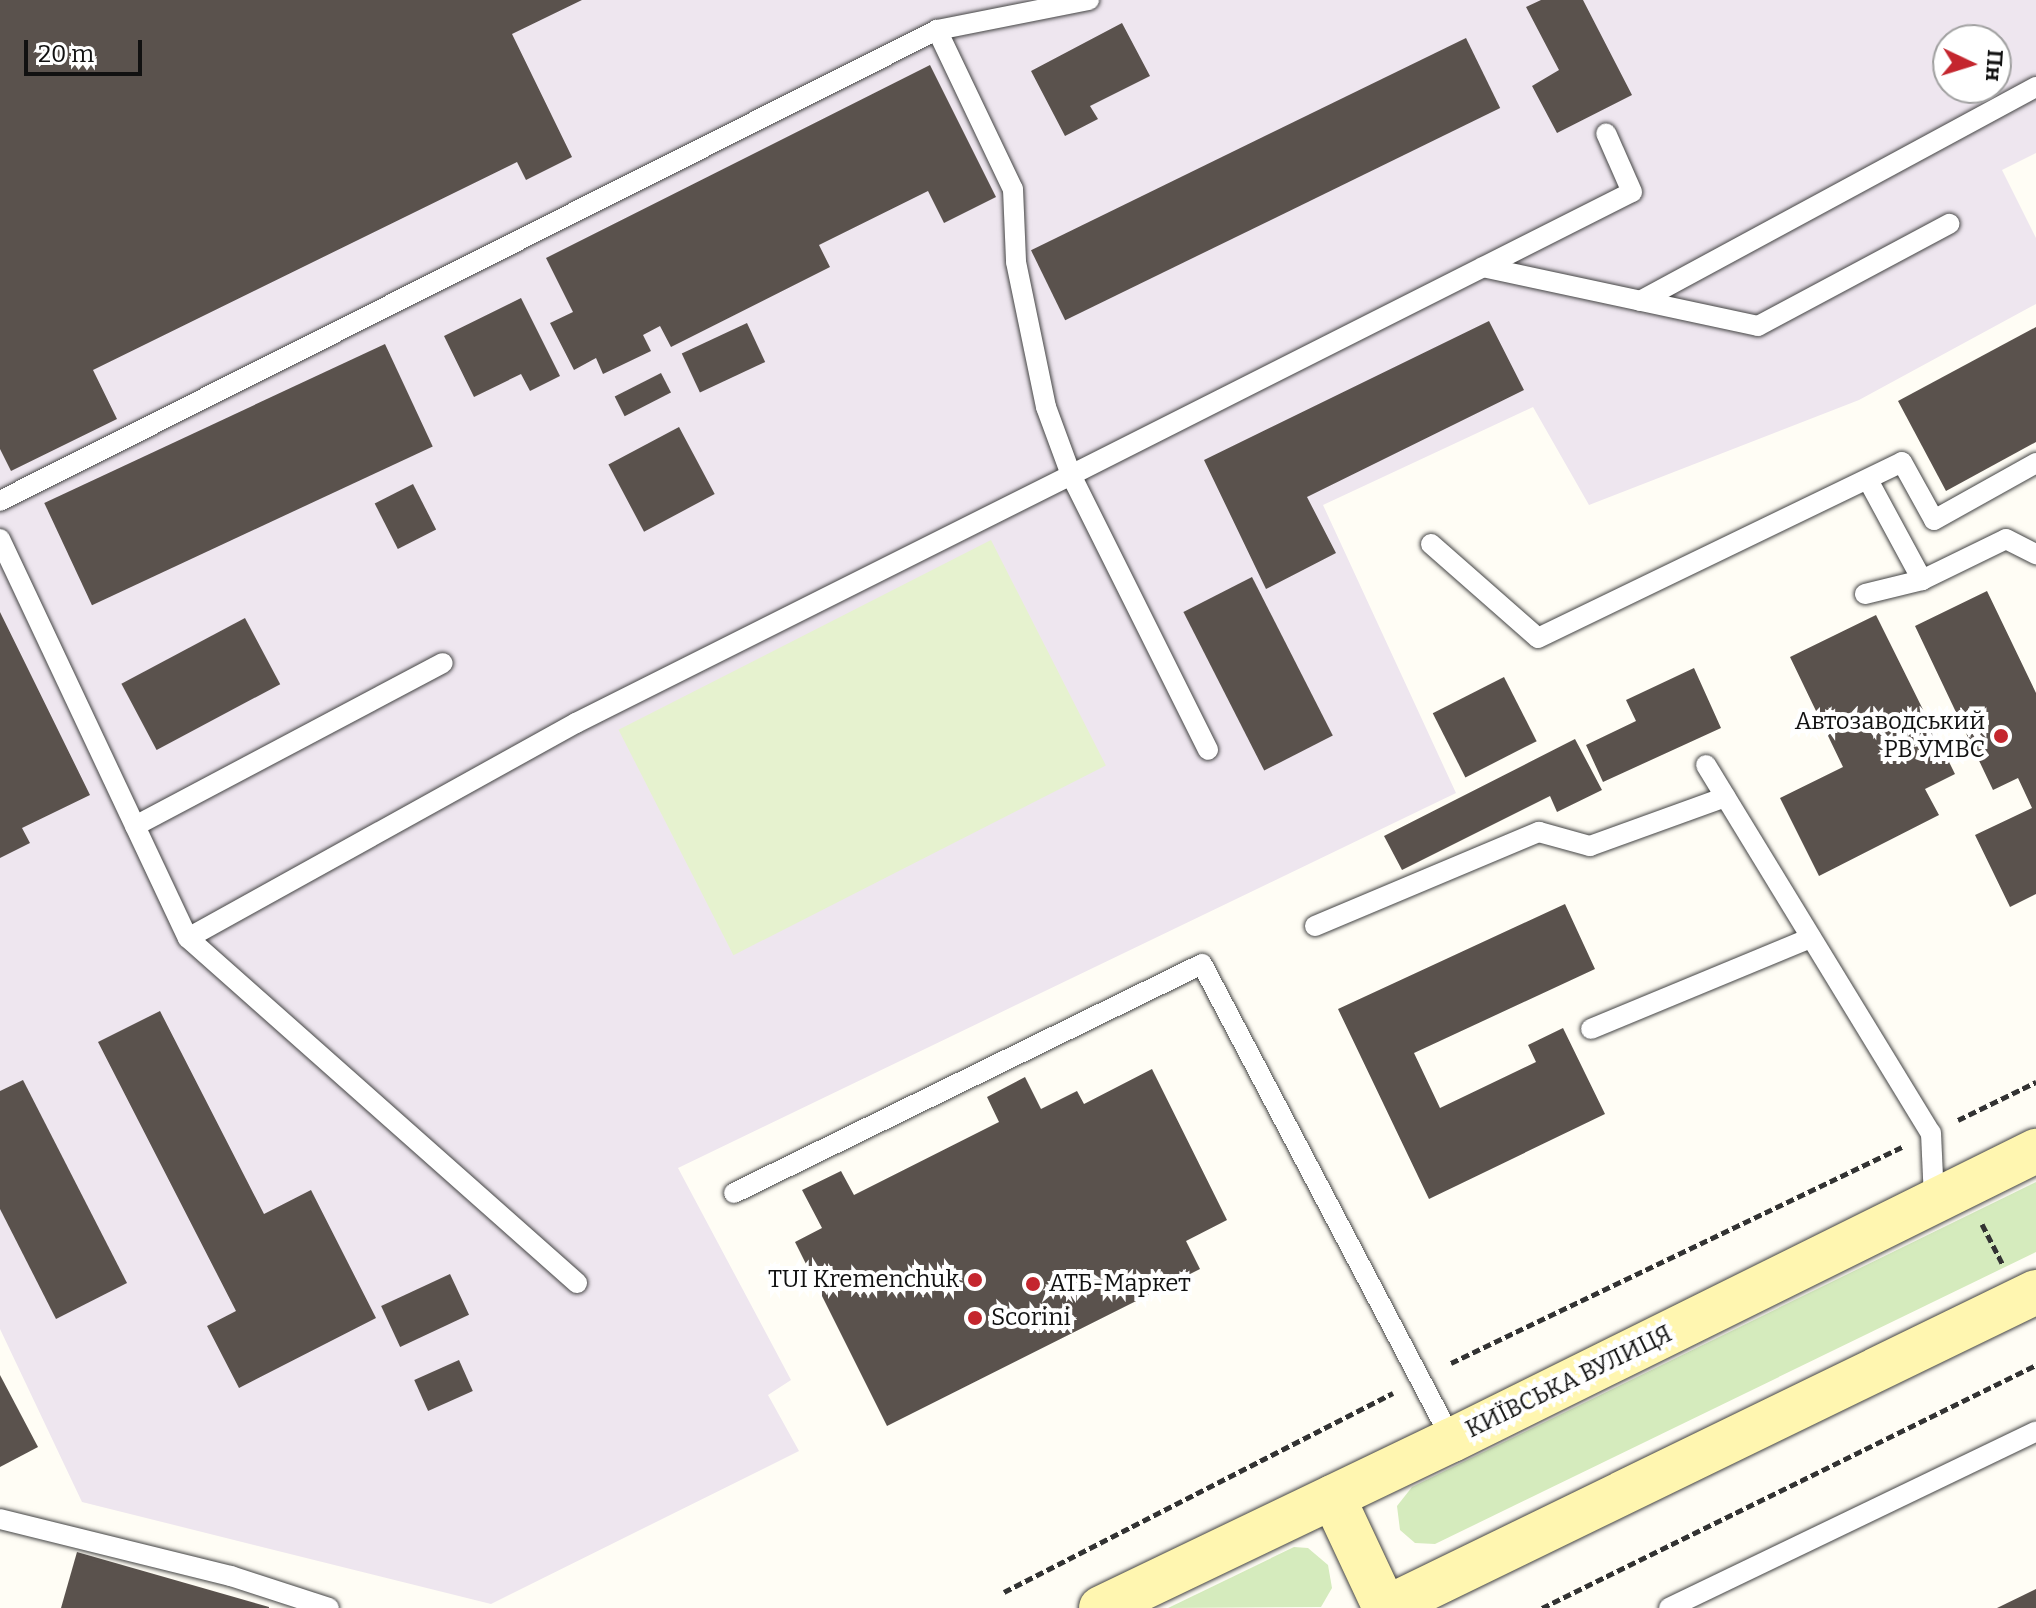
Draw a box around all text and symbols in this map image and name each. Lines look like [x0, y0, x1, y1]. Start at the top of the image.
scale bar [28, 24, 146, 74]
north arrow [1932, 24, 2012, 104]
text: 20 m [38, 40, 94, 68]
text: Пн [1980, 49, 2009, 82]
place label: Автозаводський РВ УМВС [1795, 708, 1985, 764]
marker: Автозаводський РВ УМВС [1992, 727, 2010, 745]
place label: TUI Kremenchuk [768, 1266, 959, 1294]
place label: АТБ-Маркет [1049, 1270, 1191, 1298]
marker: TUI Kremenchuk [966, 1271, 984, 1289]
marker: АТБ-Маркет [1024, 1275, 1042, 1293]
place label: Scorini [991, 1304, 1071, 1332]
marker: Scorini [966, 1309, 984, 1327]
street label: КИЇВСЬКА ВУЛИЦЯ [1461, 1320, 1677, 1444]

